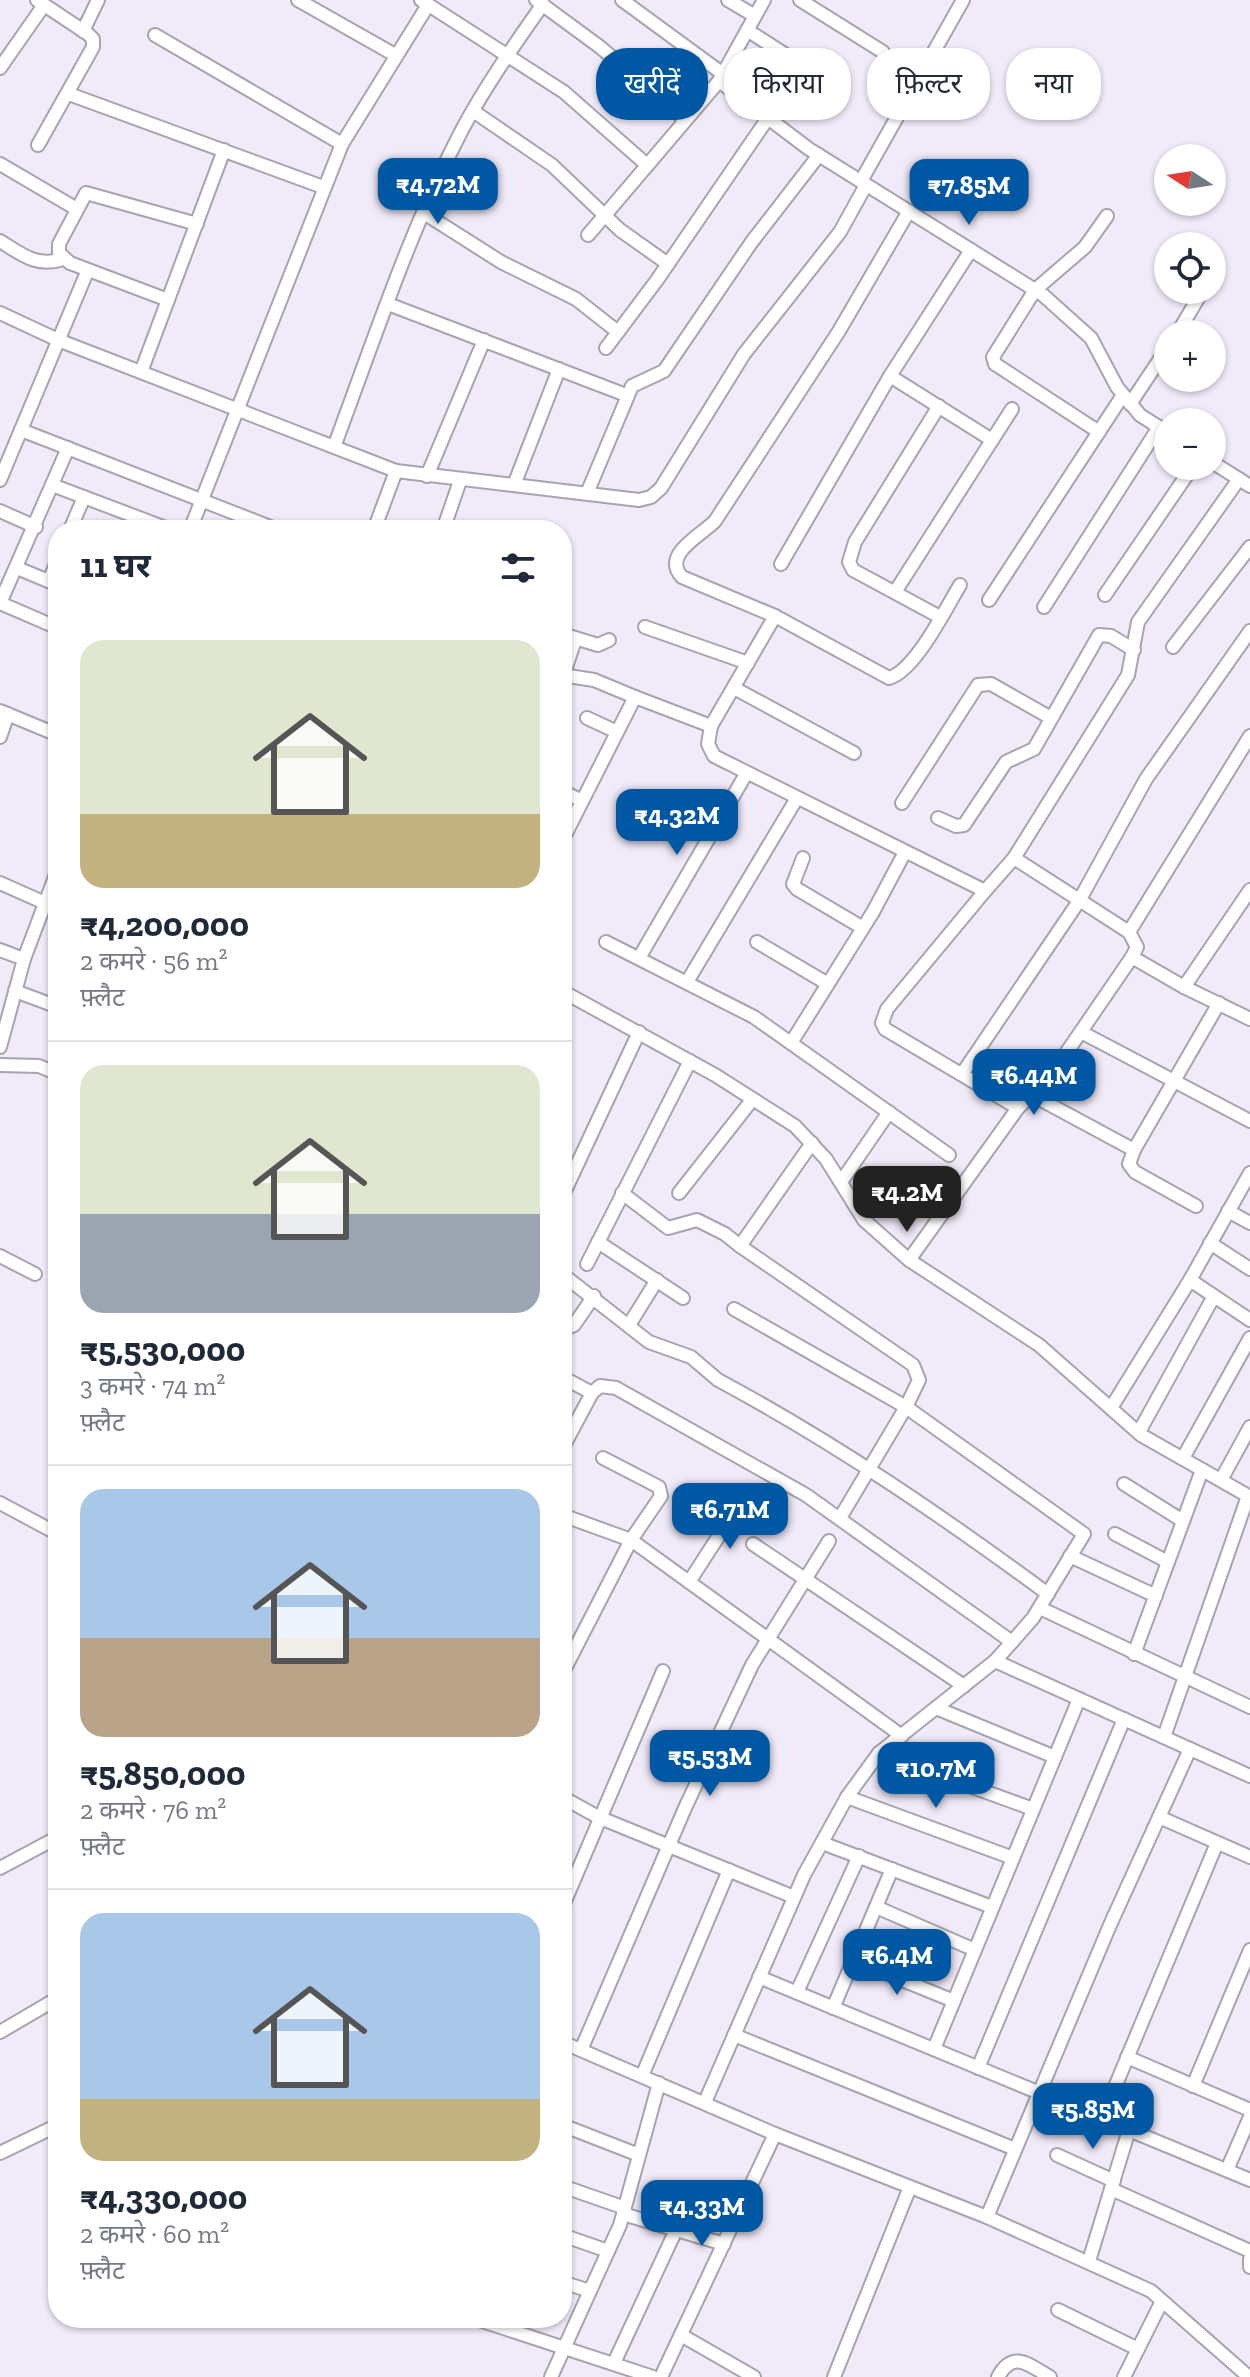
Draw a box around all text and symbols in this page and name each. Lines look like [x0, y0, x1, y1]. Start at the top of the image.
chip: खरीदें [596, 48, 708, 120]
chip: किराया [724, 48, 851, 120]
chip: फ़िल्टर [867, 48, 990, 120]
chip: नया [1006, 48, 1101, 120]
north arrow [1154, 144, 1226, 216]
map controls [1154, 144, 1226, 480]
pin: ₹4.72M [373, 158, 503, 226]
pin: ₹7.85M [904, 159, 1034, 227]
text: ₹4.72M [396, 168, 480, 200]
text: ₹7.85M [928, 169, 1010, 201]
button: locate [1154, 232, 1226, 304]
button: + [1154, 320, 1226, 392]
button: − [1154, 408, 1226, 480]
text: 11 घर [80, 545, 151, 586]
icon: filters [496, 546, 540, 590]
icon: home [238, 692, 382, 836]
pin: ₹4.32M [612, 789, 742, 857]
text: ₹4.32M [634, 799, 720, 831]
text: ₹4,200,000 [80, 904, 249, 945]
text: 2 कमरे · 56 m² [80, 945, 227, 977]
text: फ़्लैट [80, 981, 125, 1013]
pin: ₹6.44M [969, 1049, 1099, 1117]
text: ₹6.44M [991, 1059, 1077, 1091]
icon: home [238, 1117, 382, 1261]
pin: ₹4.2M [851, 1166, 963, 1234]
text: ₹4.2M [871, 1176, 943, 1208]
text: ₹5,530,000 [80, 1329, 245, 1370]
text: 3 कमरे · 74 m² [80, 1370, 225, 1402]
text: फ़्लैट [80, 1406, 125, 1438]
pin: ₹6.71M [665, 1483, 795, 1551]
text: ₹6.71M [690, 1493, 770, 1525]
icon: home [238, 1541, 382, 1685]
pin: ₹5.53M [645, 1730, 775, 1798]
text: ₹5.53M [668, 1740, 752, 1772]
pin: ₹10.7M [871, 1742, 1001, 1810]
text: ₹10.7M [896, 1752, 977, 1784]
text: ₹5,850,000 [80, 1753, 246, 1794]
text: 2 कमरे · 76 m² [80, 1794, 226, 1826]
text: फ़्लैट [80, 1830, 125, 1862]
pin: ₹6.4M [841, 1929, 953, 1997]
text: ₹6.4M [861, 1939, 933, 1971]
icon: home [238, 1965, 382, 2109]
pin: ₹5.85M [1028, 2083, 1158, 2151]
text: ₹5.85M [1051, 2093, 1135, 2125]
text: ₹4,330,000 [80, 2177, 247, 2218]
pin: ₹4.33M [637, 2180, 767, 2248]
text: ₹4.33M [659, 2190, 745, 2222]
text: 2 कमरे · 60 m² [80, 2218, 229, 2250]
text: फ़्लैट [80, 2254, 125, 2286]

